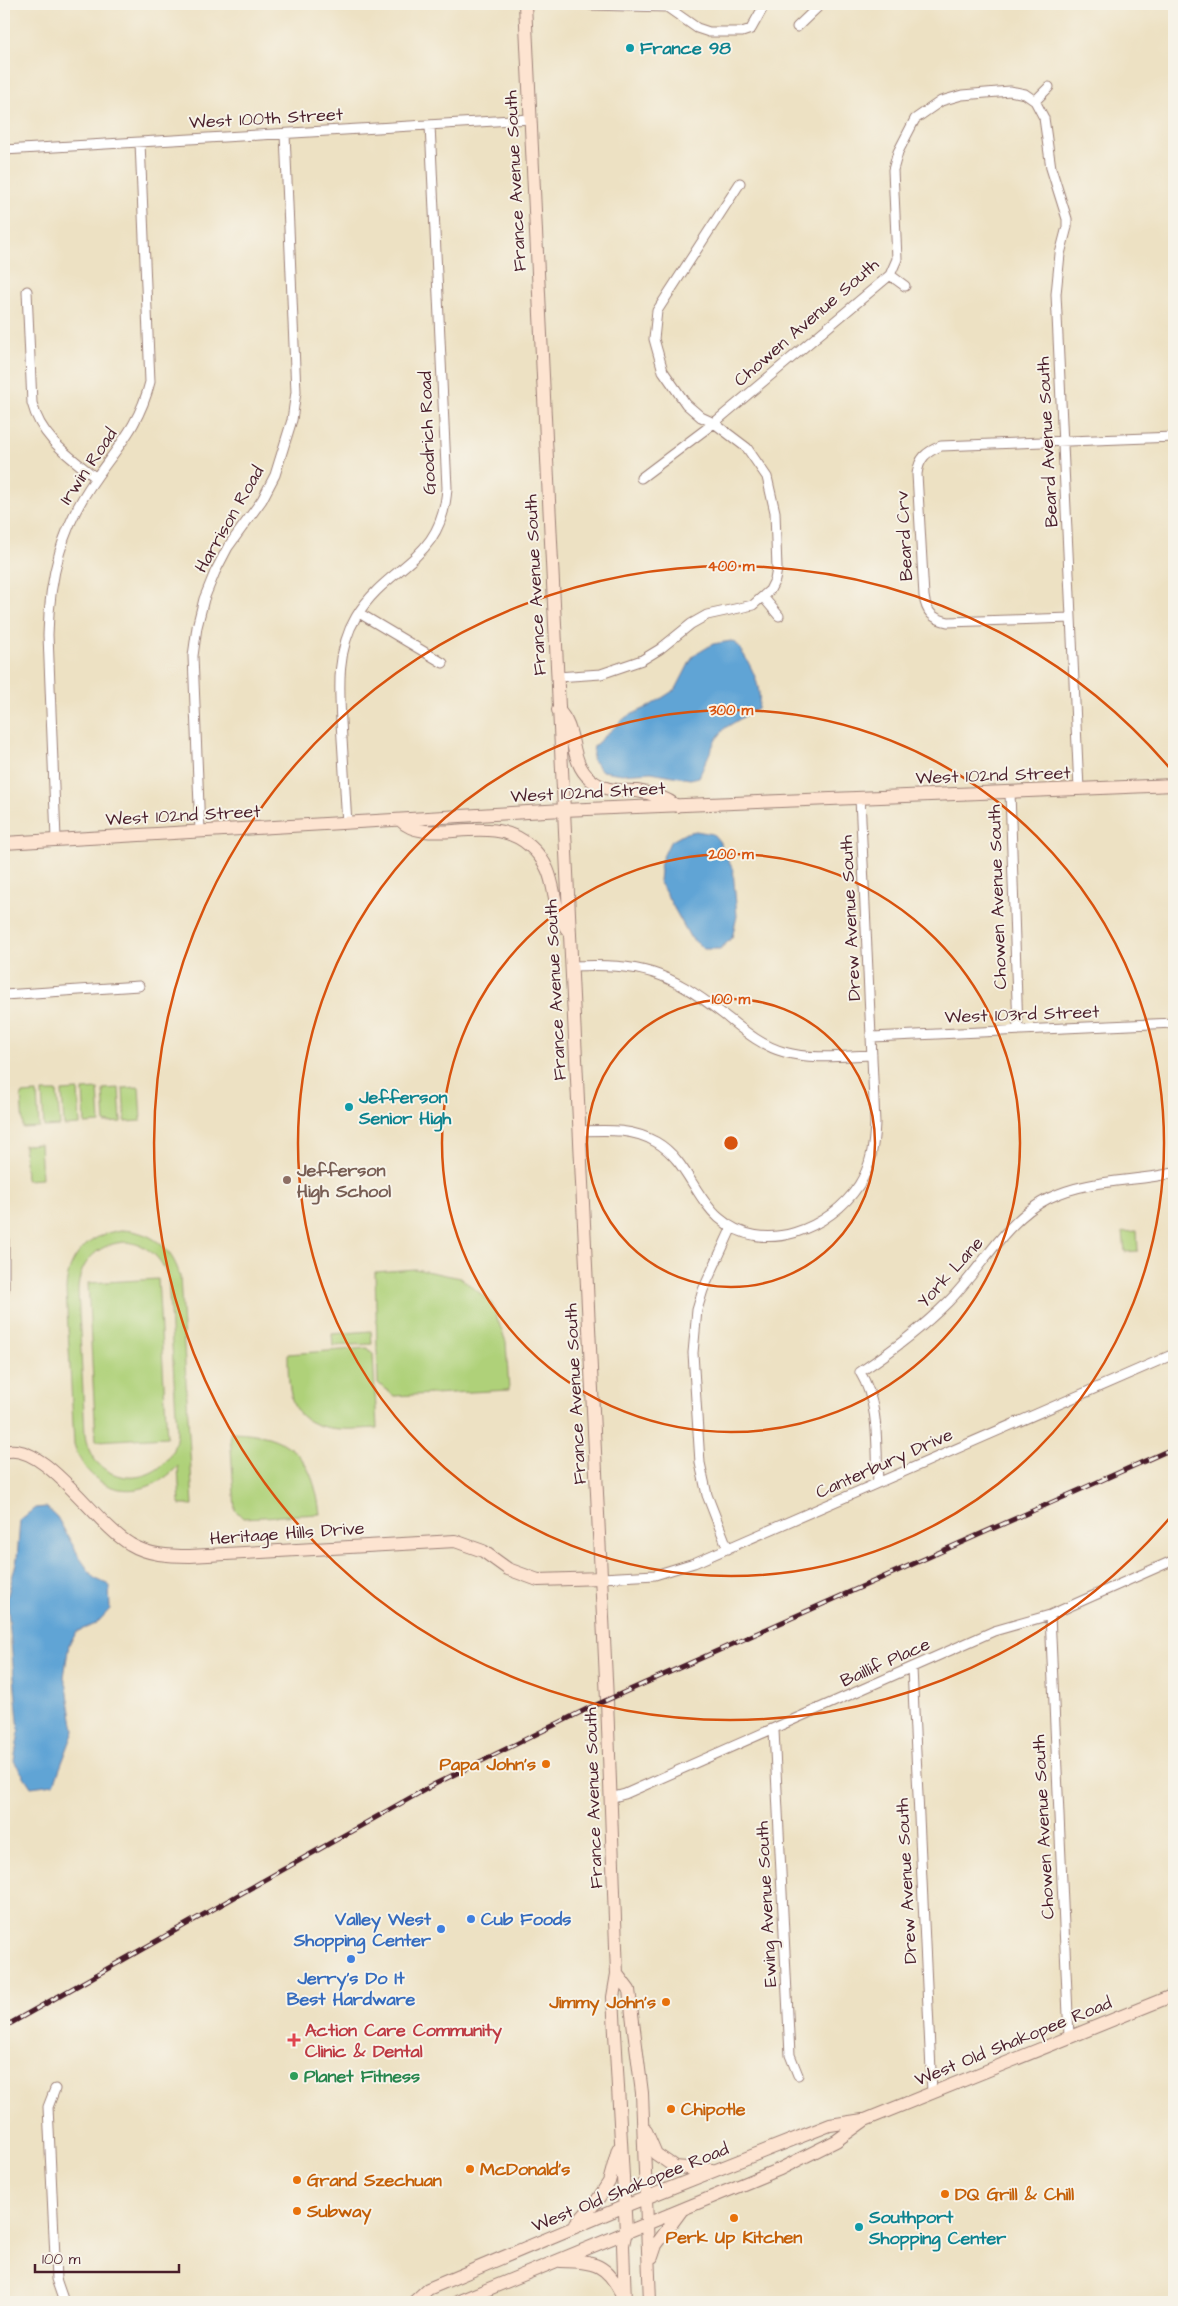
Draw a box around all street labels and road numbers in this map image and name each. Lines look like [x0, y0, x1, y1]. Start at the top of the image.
street label: France Avenue South [498, 90, 533, 272]
street label: West 100th Street [188, 102, 344, 135]
street label: Chowen Avenue South [728, 252, 884, 392]
street label: Beard Avenue South [1031, 356, 1064, 528]
street label: Goodrich Road [413, 371, 442, 495]
street label: Irwin Road [54, 423, 123, 510]
street label: Harrison Road [189, 461, 270, 577]
street label: Beard Crv [890, 490, 919, 582]
street label: France Avenue South [518, 494, 553, 676]
street label: West 102nd Street [915, 760, 1072, 791]
street label: West 102nd Street [510, 776, 667, 809]
street label: West 102nd Street [105, 799, 262, 832]
street label: Chowen Avenue South [982, 804, 1013, 990]
street label: Drew Avenue South [834, 834, 867, 1001]
street label: France Avenue South [538, 899, 573, 1081]
street label: West 103rd Street [944, 999, 1101, 1030]
street label: York Lane [912, 1231, 989, 1314]
street label: France Avenue South [558, 1303, 593, 1485]
street label: Canterbury Drive [812, 1422, 957, 1506]
street label: Heritage Hills Drive [209, 1516, 365, 1552]
street label: Baillif Place [836, 1631, 934, 1693]
street label: France Avenue South [578, 1707, 609, 1889]
street label: Chowen Avenue South [1026, 1734, 1061, 1920]
street label: Drew Avenue South [890, 1797, 923, 1964]
street label: Ewing Avenue South [750, 1820, 784, 1988]
street label: West Old Shakopee Road [911, 1990, 1115, 2092]
street label: West Old Shakopee Road [528, 2136, 732, 2238]

